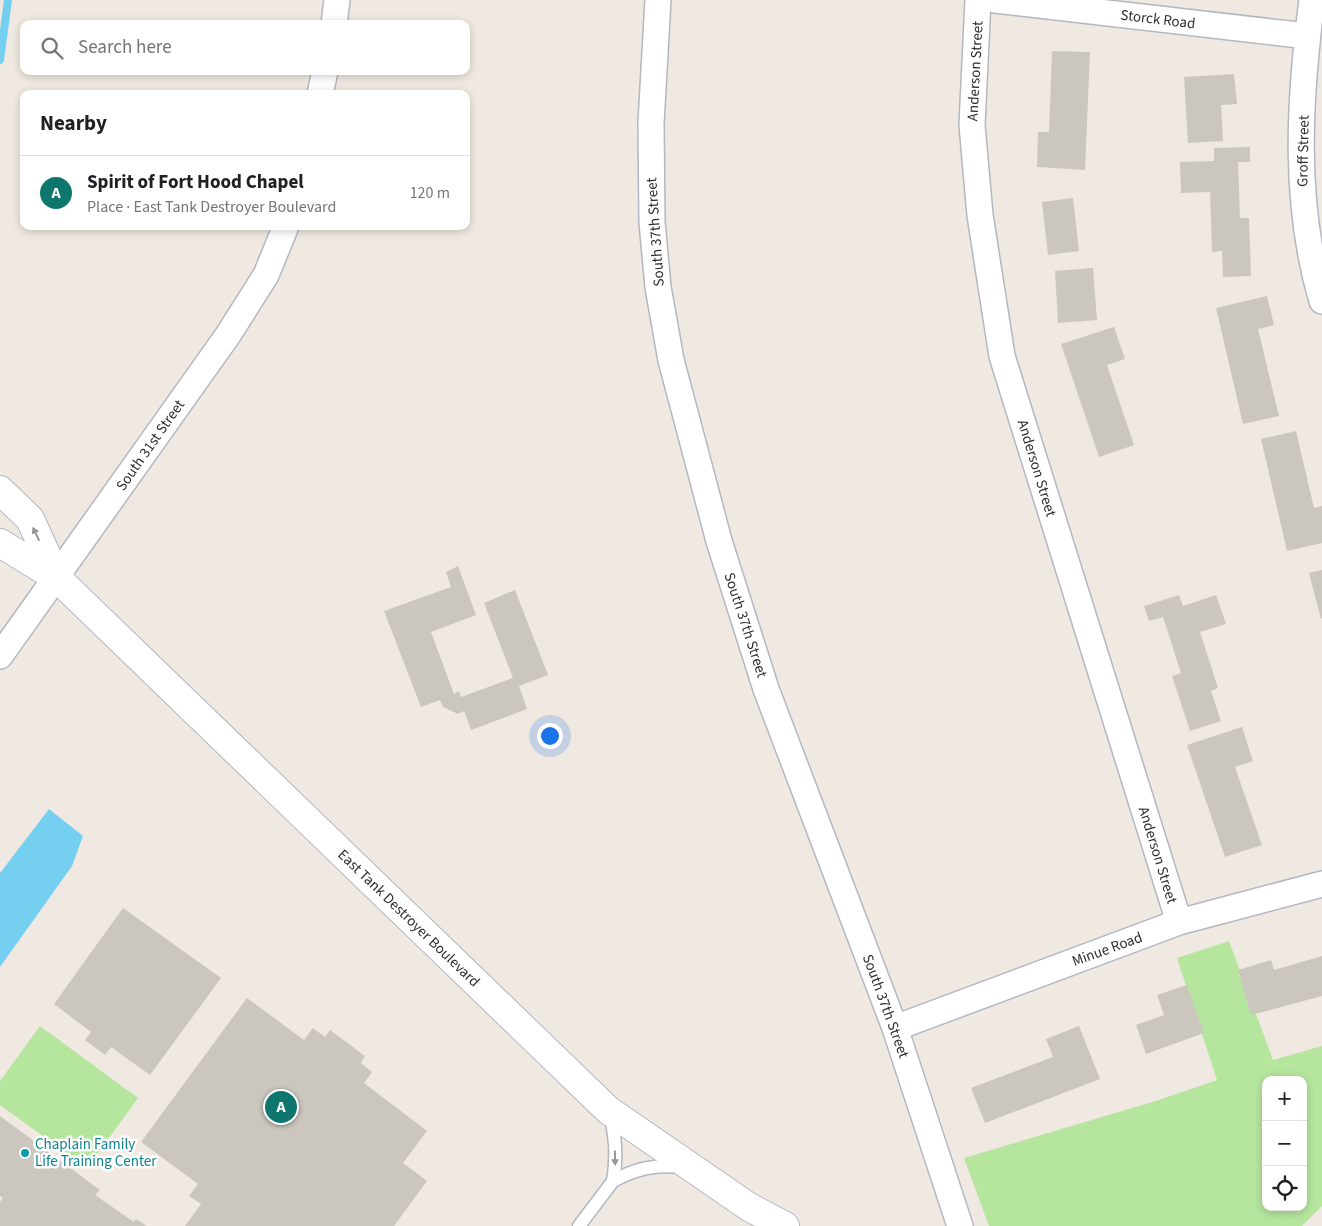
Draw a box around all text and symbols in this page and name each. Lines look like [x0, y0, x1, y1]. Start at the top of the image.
street label: Storck Road [1119, 4, 1197, 34]
search box [20, 20, 470, 75]
street label: Anderson Street [962, 20, 989, 122]
icon: search [38, 34, 66, 62]
text: Search here [78, 34, 172, 61]
text: Nearby [40, 108, 107, 138]
street label: Groff Street [1292, 115, 1315, 187]
text: Spirit of Fort Hood Chapel [87, 169, 304, 196]
street label: South 37th Street [641, 177, 670, 287]
text: A [51, 182, 61, 204]
text: 120 m [410, 182, 450, 204]
text: Place · East Tank Destroyer Boulevard [87, 196, 336, 218]
street label: South 31st Street [111, 395, 190, 495]
street label: Anderson Street [1012, 417, 1061, 519]
one-way arrow [32, 527, 40, 541]
street label: South 37th Street [719, 570, 772, 680]
your location [537, 723, 563, 749]
street label: Anderson Street [1133, 804, 1182, 906]
street label: East Tank Destroyer Boulevard [333, 845, 484, 992]
street label: Minue Road [1069, 927, 1145, 972]
street label: South 37th Street [857, 951, 914, 1061]
map controls [1262, 1076, 1307, 1211]
button: + [1262, 1076, 1307, 1121]
pin: A [265, 1088, 297, 1126]
button: − [1262, 1121, 1307, 1166]
place label: Chaplain Family Life Training Center [35, 1134, 157, 1172]
marker: Chaplain Family Life Training Center [19, 1147, 31, 1159]
one-way arrow [612, 1150, 620, 1166]
button: locate [1262, 1166, 1307, 1211]

